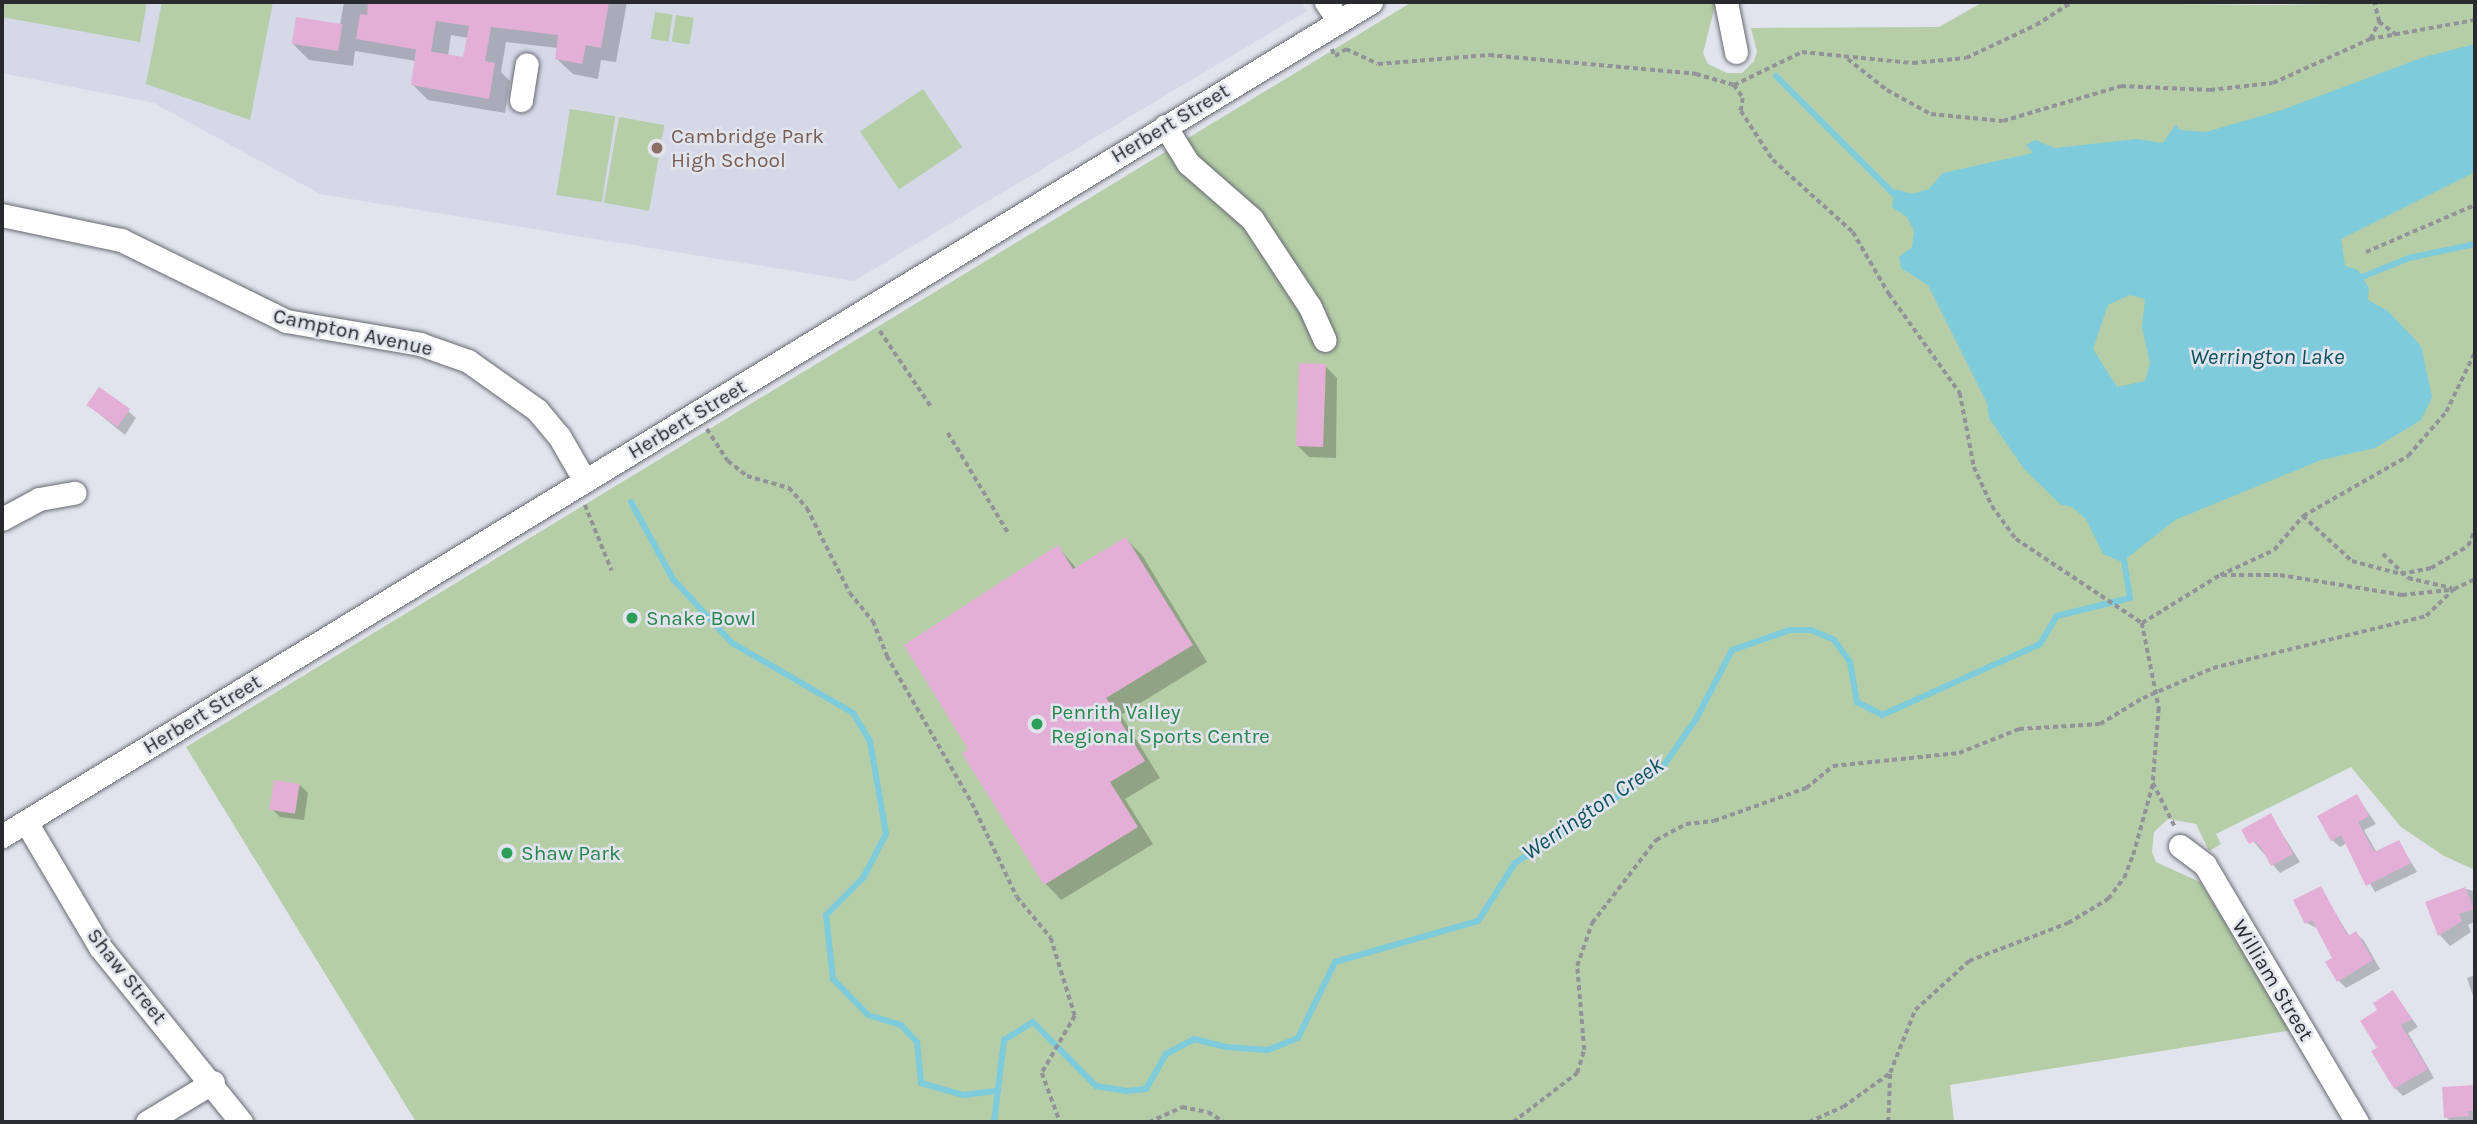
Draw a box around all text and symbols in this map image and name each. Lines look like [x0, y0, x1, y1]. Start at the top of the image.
street label: Herbert Street [1106, 78, 1234, 168]
place label: Cambridge Park High School [671, 123, 824, 173]
marker: Cambridge Park High School [649, 140, 665, 156]
street label: Campton Avenue [271, 303, 435, 361]
water label: Werrington Lake [2190, 343, 2344, 371]
street label: Herbert Street [623, 374, 751, 464]
place label: Snake Bowl [646, 605, 756, 631]
marker: Snake Bowl [624, 610, 640, 626]
street label: Herbert Street [138, 669, 266, 759]
place label: Penrith Valley Regional Sports Centre [1051, 699, 1270, 749]
marker: Penrith Valley Regional Sports Centre [1029, 716, 1045, 732]
water label: Werrington Creek [1517, 752, 1669, 866]
place label: Shaw Park [521, 840, 621, 866]
marker: Shaw Park [499, 845, 515, 861]
street label: William Street [2227, 915, 2319, 1045]
street label: Shaw Street [82, 923, 172, 1029]

